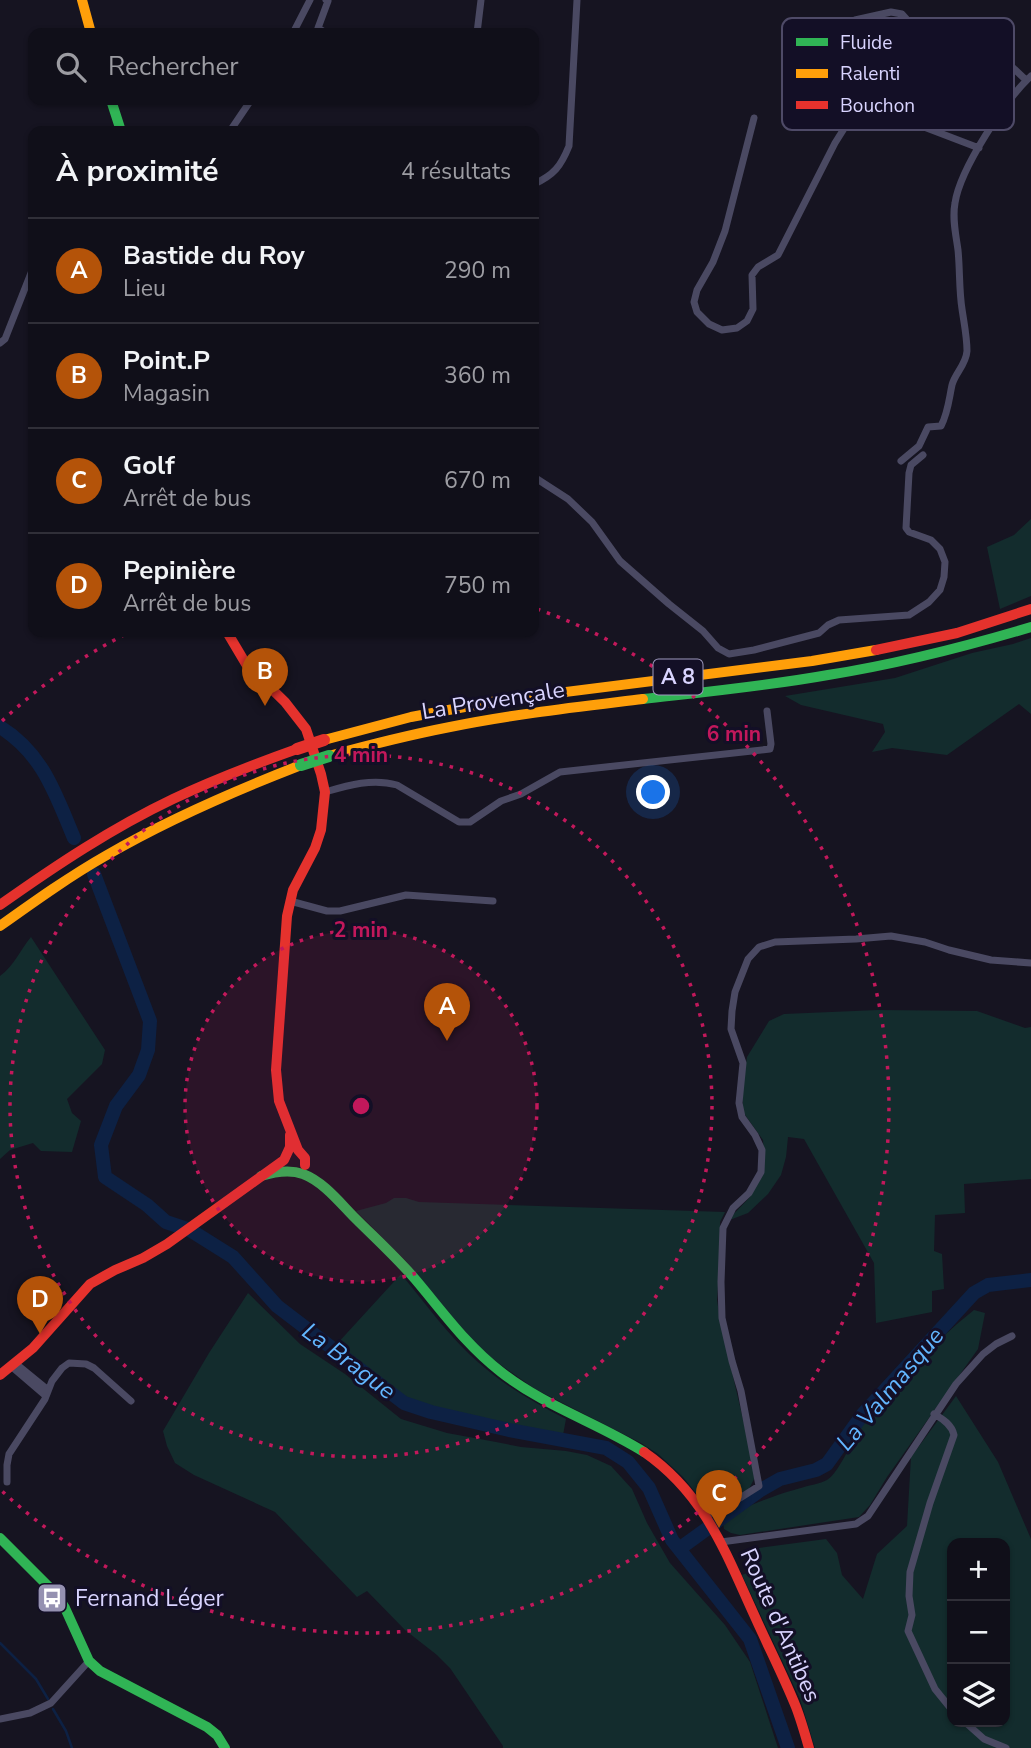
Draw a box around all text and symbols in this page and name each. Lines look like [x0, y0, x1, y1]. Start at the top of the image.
legend [782, 18, 1014, 130]
search box [28, 28, 539, 105]
text: Fluide [840, 30, 892, 56]
icon: search [52, 48, 90, 86]
text: Rechercher [108, 49, 239, 84]
text: Ralenti [840, 61, 900, 87]
text: Bouchon [840, 93, 915, 119]
text: À proximité [56, 151, 218, 192]
text: 4 résultats [401, 156, 511, 187]
text: Bastide du Roy [123, 238, 305, 273]
text: A [70, 255, 88, 286]
text: 290 m [444, 255, 511, 286]
text: Lieu [123, 273, 166, 304]
text: Point.P [123, 343, 210, 378]
text: B [71, 360, 87, 391]
text: 360 m [444, 360, 511, 391]
text: Magasin [123, 378, 210, 409]
text: Golf [123, 448, 175, 483]
text: C [71, 465, 87, 496]
text: 670 m [444, 465, 511, 496]
text: Arrêt de bus [123, 483, 251, 514]
text: Pepinière [123, 553, 236, 588]
text: D [70, 570, 88, 601]
text: 750 m [444, 570, 511, 601]
text: Arrêt de bus [123, 588, 251, 619]
pin: B [242, 648, 288, 706]
road number: A 8 [654, 660, 702, 694]
street label: La Provençale [419, 674, 567, 727]
text: 6 min [707, 720, 761, 748]
text: 4 min [334, 741, 388, 769]
your location [636, 775, 670, 809]
text: 2 min [334, 916, 388, 944]
pin: A [424, 983, 470, 1041]
centre of rings [349, 1094, 373, 1118]
pin: D [17, 1276, 63, 1334]
water label: La Brague [296, 1315, 403, 1407]
water label: La Valmasque [829, 1320, 951, 1457]
pin: C [696, 1470, 742, 1528]
map controls [947, 1538, 1010, 1727]
button: + [947, 1538, 1010, 1601]
street label: Route d'Antibes [733, 1543, 828, 1707]
bus stop icon: Fernand Léger [35, 1581, 69, 1615]
place label: Fernand Léger [75, 1583, 225, 1614]
button: − [947, 1601, 1010, 1664]
button: layers [947, 1664, 1010, 1727]

